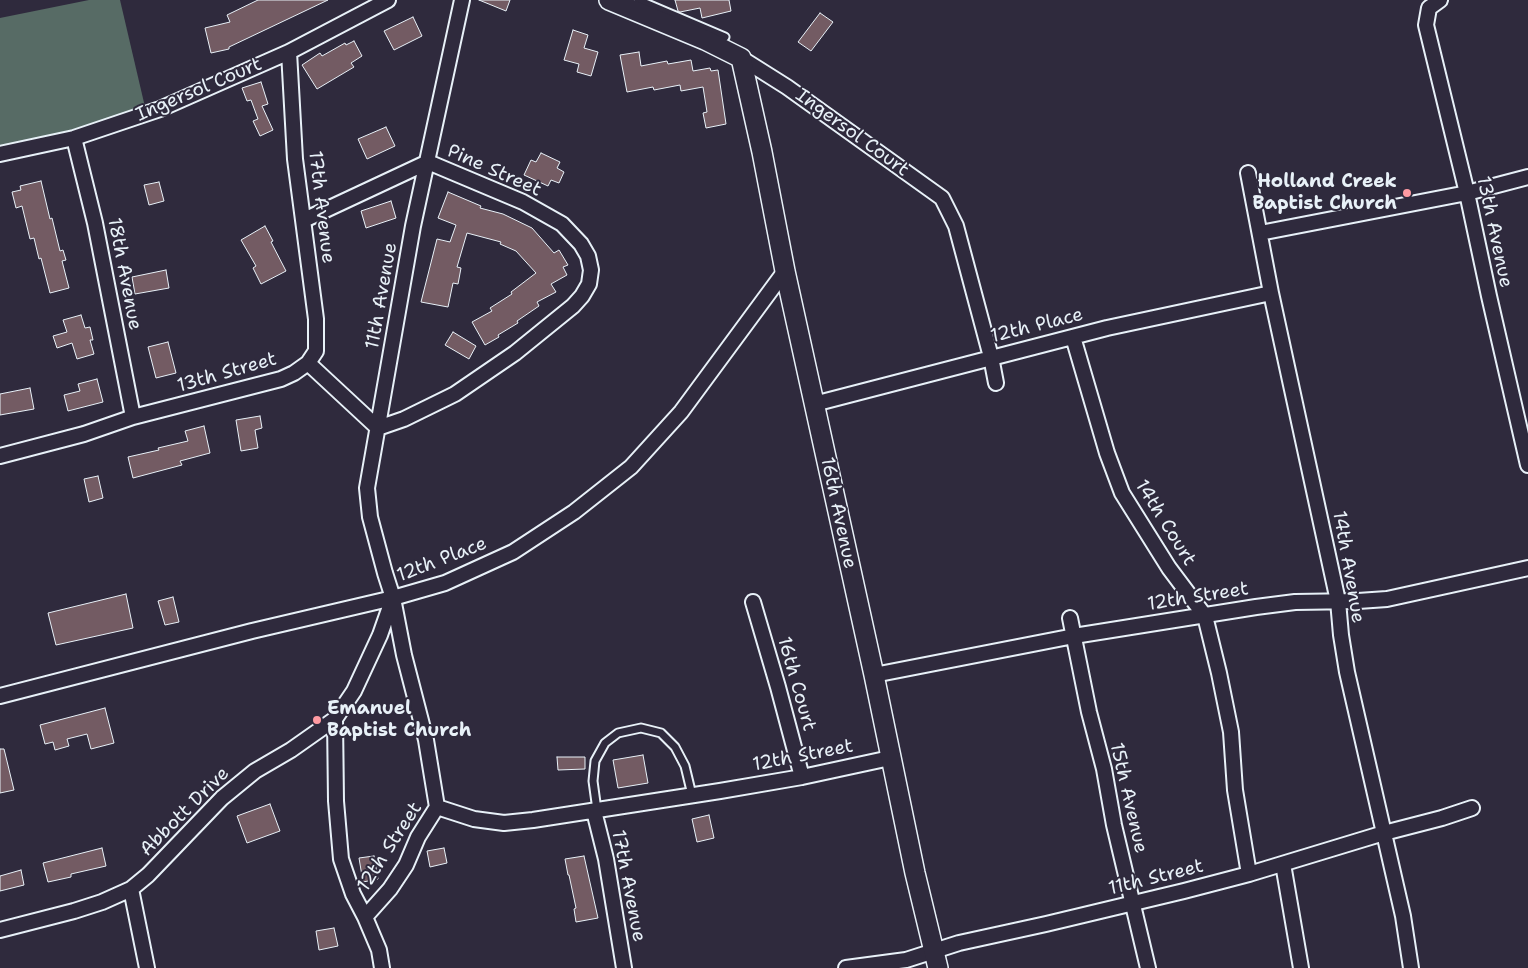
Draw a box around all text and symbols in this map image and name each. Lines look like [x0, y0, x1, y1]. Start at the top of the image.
street label: Ingersol Court [133, 53, 265, 127]
street label: Ingersol Court [791, 84, 913, 182]
street label: Pine Street [443, 140, 545, 202]
street label: 17th Avenue [303, 149, 339, 265]
place label: Holland Creek Baptist Church [1253, 171, 1397, 215]
street label: 13th Avenue [1471, 174, 1517, 290]
marker: Holland Creek Baptist Church [1401, 187, 1413, 199]
street label: 18th Avenue [102, 216, 146, 332]
street label: 11th Avenue [361, 241, 403, 351]
street label: 12th Place [988, 304, 1086, 348]
street label: 13th Street [175, 348, 279, 398]
street label: 16th Avenue [815, 455, 861, 571]
street label: 14th Court [1130, 476, 1200, 570]
street label: 14th Avenue [1327, 509, 1369, 625]
street label: 12th Place [394, 532, 490, 588]
street label: 12th Street [1146, 578, 1250, 616]
street label: 16th Court [772, 634, 820, 734]
place label: Emanuel Baptist Church [327, 698, 471, 742]
marker: Emanuel Baptist Church [311, 714, 323, 726]
street label: 12th Street [751, 735, 855, 777]
street label: 15th Avenue [1104, 741, 1152, 855]
street label: Abbott Drive [136, 763, 234, 861]
street label: 12th Street [353, 798, 427, 896]
street label: 17th Avenue [606, 828, 650, 944]
street label: 11th Street [1106, 855, 1206, 901]

